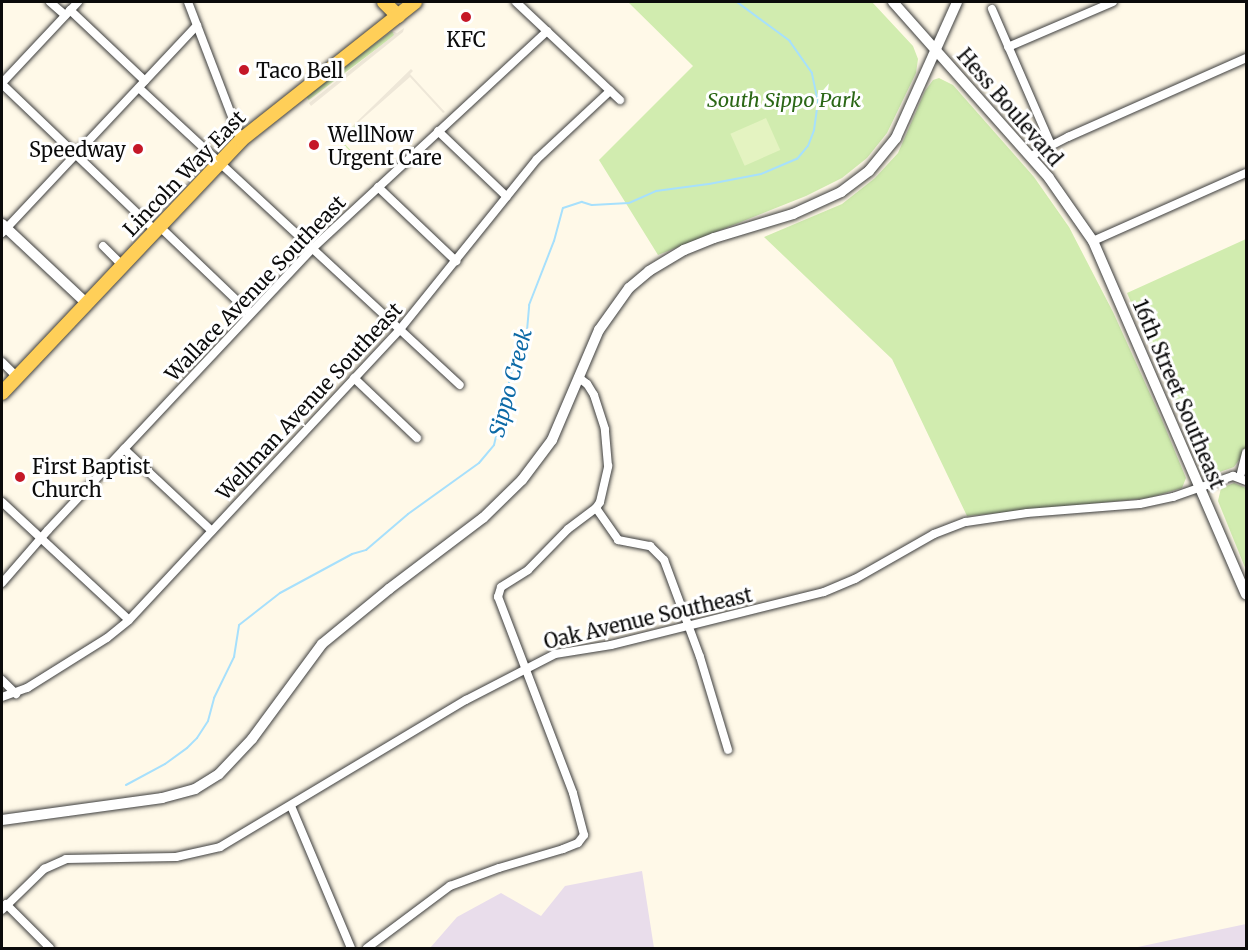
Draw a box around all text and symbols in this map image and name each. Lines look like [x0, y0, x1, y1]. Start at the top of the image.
marker: KFC [459, 10, 473, 24]
place label: KFC [446, 27, 486, 51]
street label: Hess Boulevard [952, 43, 1068, 171]
place label: Taco Bell [256, 58, 343, 82]
marker: Taco Bell [237, 63, 251, 77]
park label: South Sippo Park [707, 87, 861, 111]
street label: Lincoln Way East [118, 105, 250, 241]
place label: WellNow Urgent Care [328, 122, 442, 169]
marker: WellNow Urgent Care [305, 136, 323, 154]
place label: Speedway [29, 137, 126, 161]
marker: Speedway [131, 142, 145, 156]
street label: Wallace Avenue Southeast [160, 190, 350, 386]
street label: 16th Street Southeast [1128, 296, 1230, 492]
street label: Wellman Avenue Southeast [211, 297, 407, 505]
water label: Sippo Creek [484, 326, 538, 440]
place label: First Baptist Church [32, 454, 150, 501]
marker: First Baptist Church [13, 470, 27, 484]
street label: Oak Avenue Southeast [541, 582, 755, 654]

